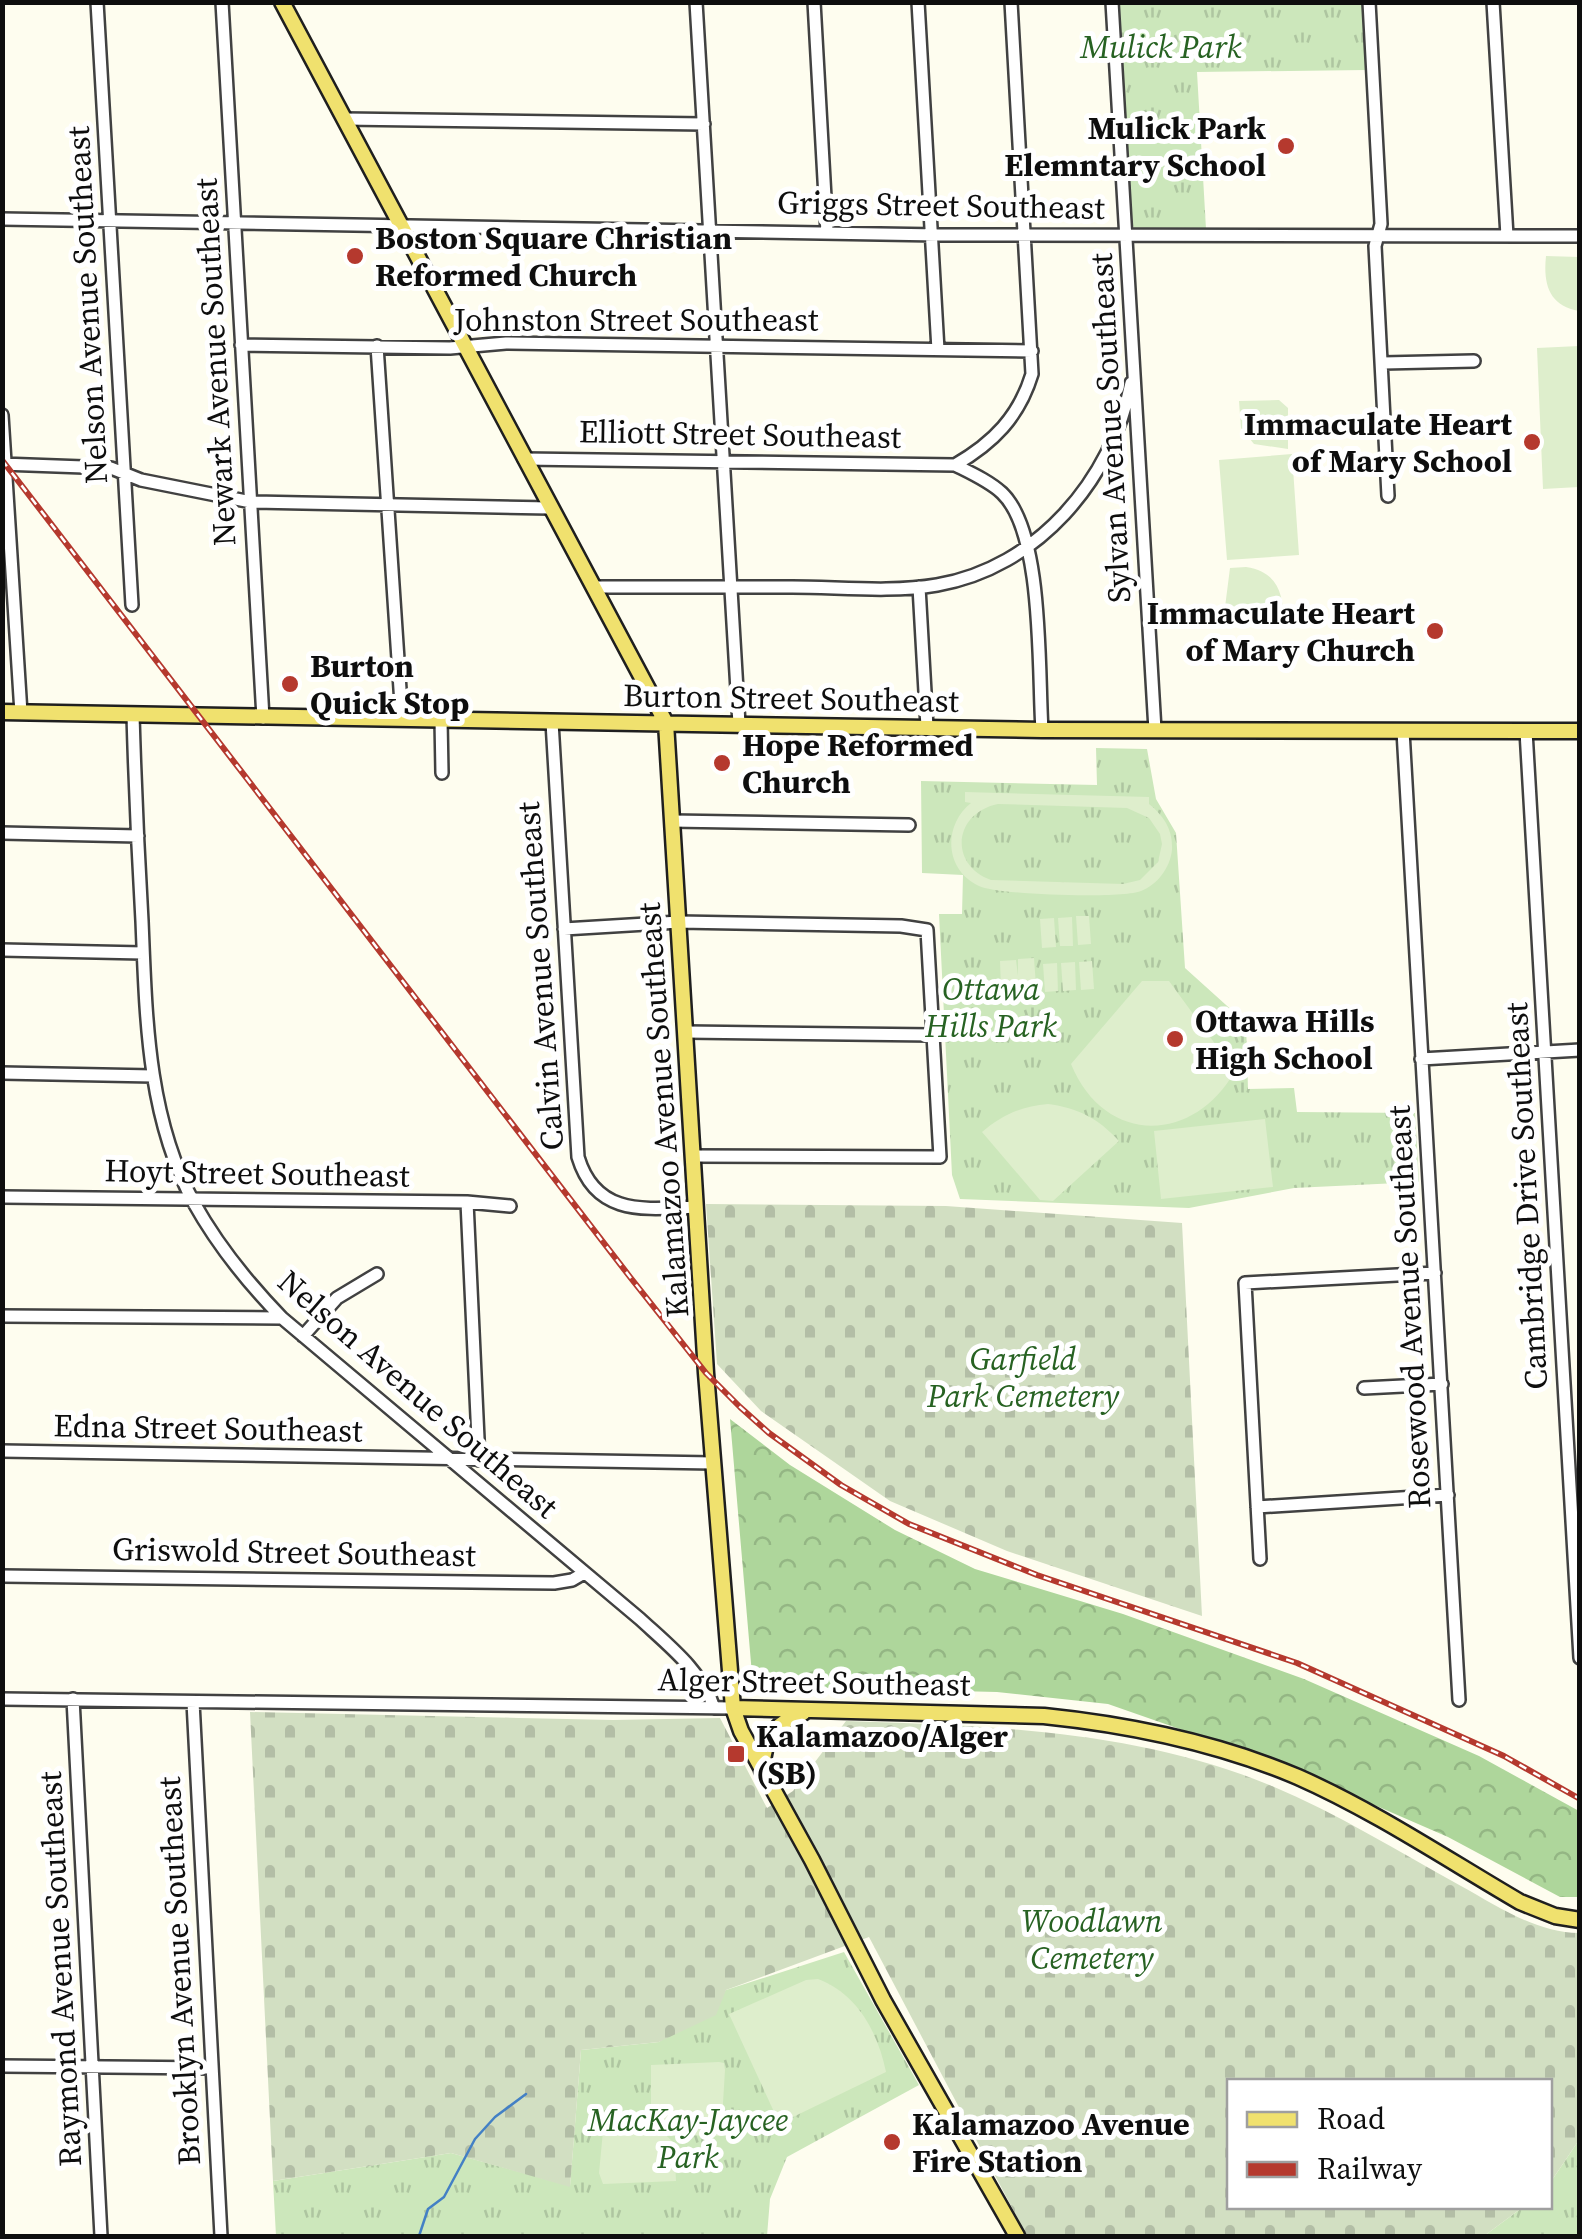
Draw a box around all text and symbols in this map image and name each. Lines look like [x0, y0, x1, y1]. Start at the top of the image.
park label: Mulick Park [1079, 25, 1242, 69]
place label: Mulick Park Elemntary School [1004, 106, 1267, 187]
street label: Nelson Avenue Southeast [56, 125, 118, 485]
marker: Mulick Park Elemntary School [1275, 135, 1297, 157]
street label: Newark Avenue Southeast [183, 176, 247, 547]
street label: Griggs Street Southeast [777, 180, 1106, 230]
place label: Boston Square Christian Reformed Church [375, 216, 732, 297]
marker: Boston Square Christian Reformed Church [344, 245, 366, 267]
street label: Sylvan Avenue Southeast [1079, 251, 1141, 604]
street label: Johnston Street Southeast [453, 298, 819, 342]
place label: Immaculate Heart of Mary School [1244, 402, 1513, 483]
street label: Elliott Street Southeast [578, 409, 902, 459]
marker: Immaculate Heart of Mary School [1521, 431, 1543, 453]
place label: Immaculate Heart of Mary Church [1147, 591, 1416, 672]
marker: Immaculate Heart of Mary Church [1424, 620, 1446, 642]
place label: Burton Quick Stop [310, 644, 469, 725]
marker: Burton Quick Stop [279, 673, 301, 695]
street label: Burton Street Southeast [623, 673, 960, 723]
place label: Hope Reformed Church [742, 723, 973, 804]
marker: Hope Reformed Church [711, 752, 733, 774]
street label: Calvin Avenue Southeast [506, 800, 574, 1152]
street label: Kalamazoo Avenue Southeast [627, 900, 699, 1319]
park label: Ottawa Hills Park [924, 967, 1058, 1048]
place label: Ottawa Hills High School [1195, 999, 1375, 1080]
street label: Cambridge Drive Southeast [1494, 1001, 1558, 1391]
marker: Ottawa Hills High School [1164, 1028, 1186, 1050]
street label: Rosewood Avenue Southeast [1376, 1104, 1442, 1510]
street label: Hoyt Street Southeast [104, 1148, 410, 1198]
street label: Nelson Avenue Southeast [268, 1260, 568, 1528]
park label: Garfield Park Cemetery [926, 1337, 1120, 1418]
street label: Edna Street Southeast [53, 1403, 364, 1453]
street label: Griswold Street Southeast [112, 1527, 477, 1577]
street label: Alger Street Southeast [657, 1657, 971, 1707]
place label: Kalamazoo/Alger (SB) [756, 1714, 1008, 1795]
marker: Kalamazoo/Alger (SB) [725, 1743, 747, 1765]
street label: Raymond Avenue Southeast [28, 1770, 92, 2168]
street label: Brooklyn Avenue Southeast [147, 1775, 211, 2166]
park label: Woodlawn Cemetery [1021, 1899, 1163, 1980]
legend [1227, 2079, 1552, 2209]
park label: MacKay-Jaycee Park [587, 2098, 788, 2179]
text: Road [1317, 2098, 1385, 2139]
place label: Kalamazoo Avenue Fire Station [912, 2102, 1190, 2183]
marker: Kalamazoo Avenue Fire Station [881, 2131, 903, 2153]
text: Railway [1317, 2148, 1423, 2189]

